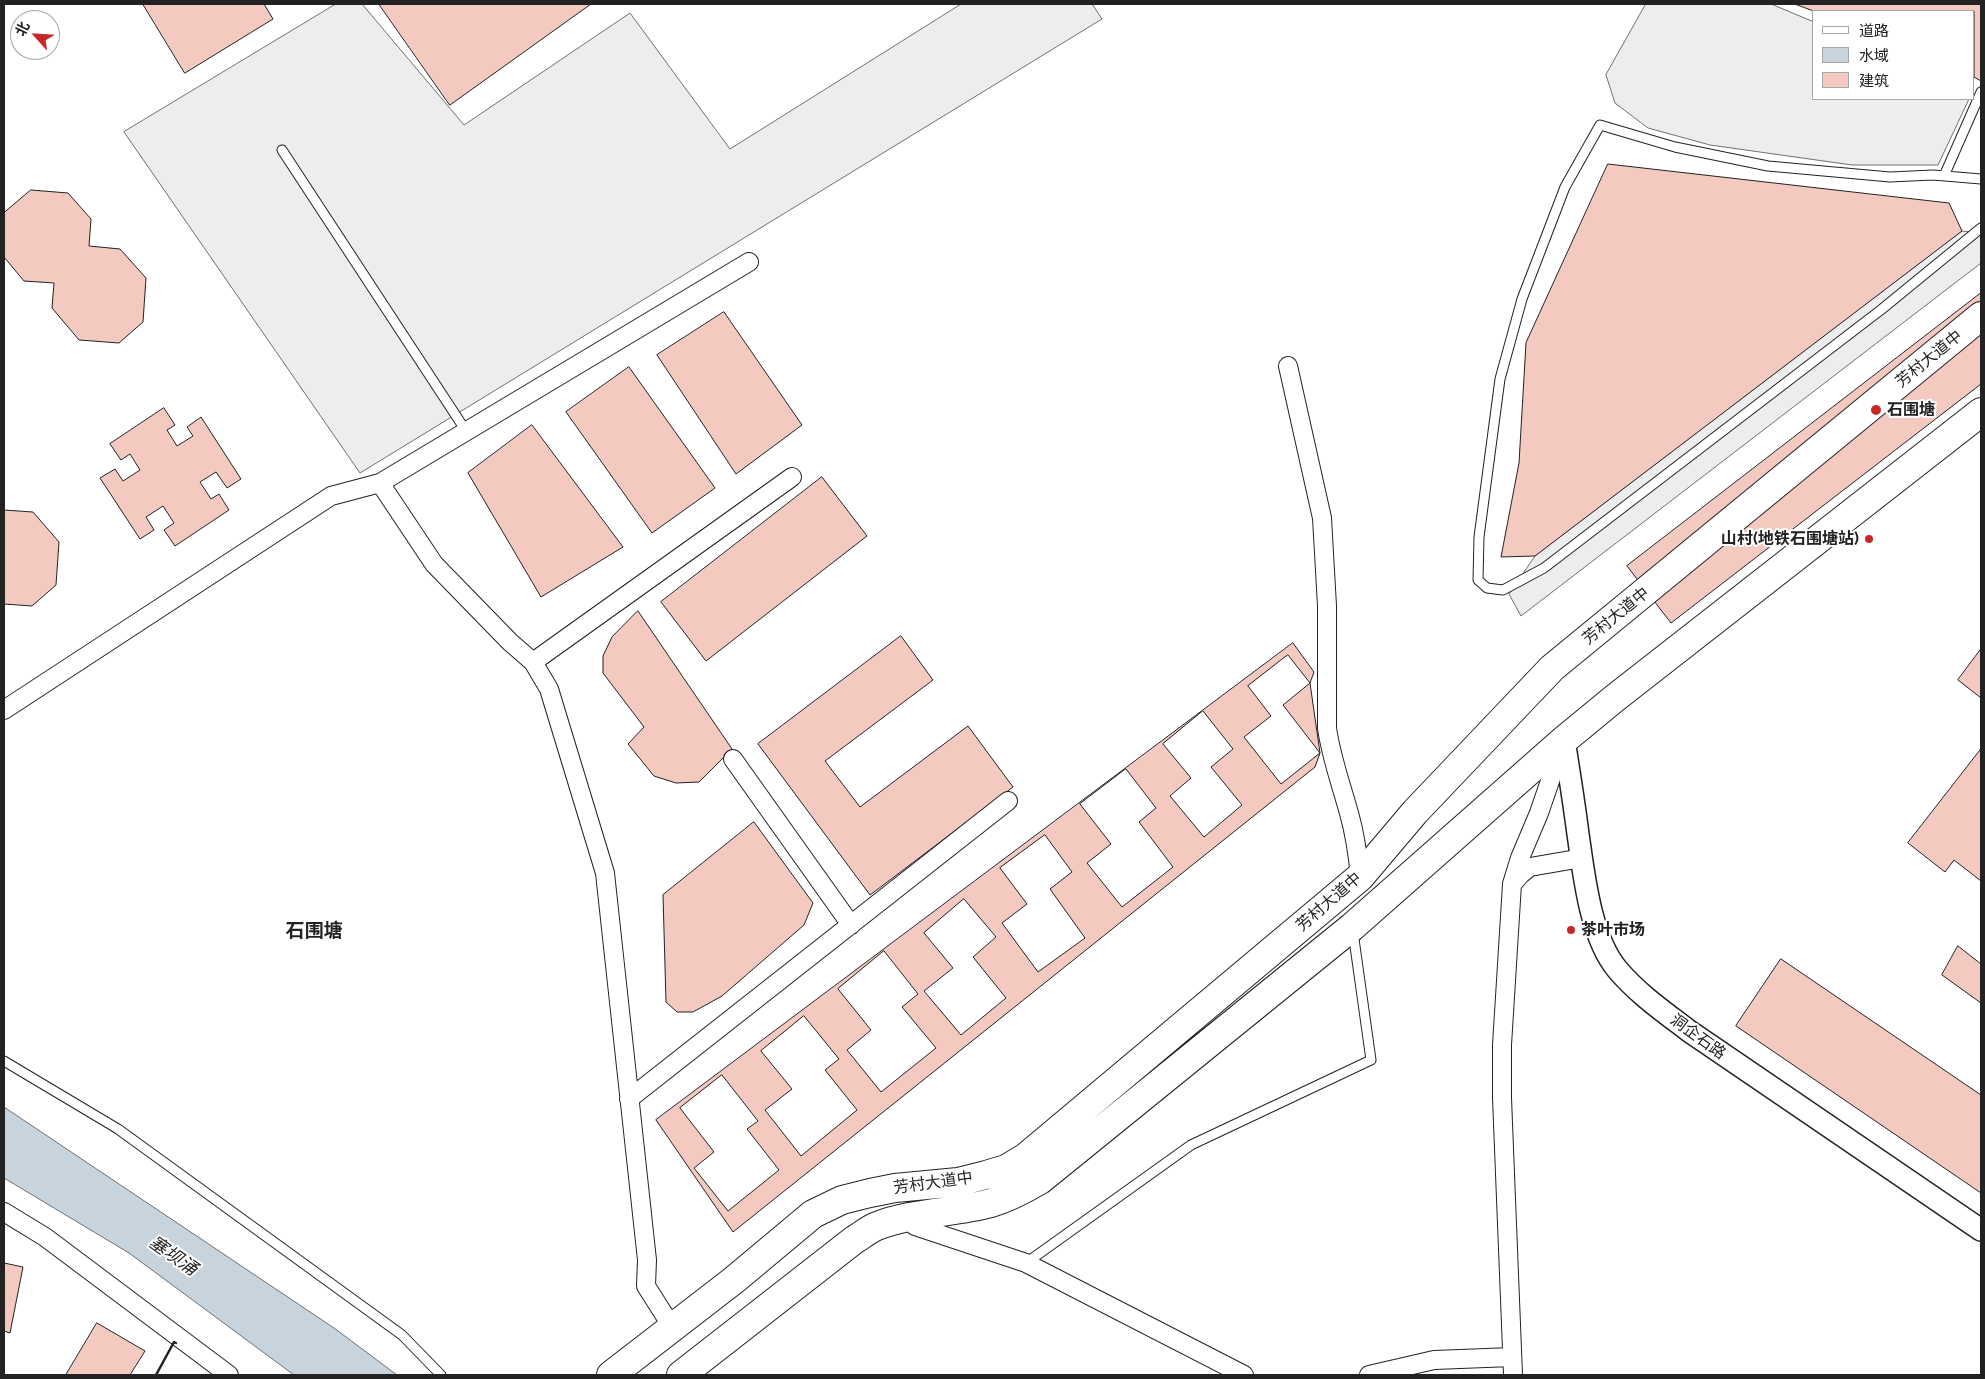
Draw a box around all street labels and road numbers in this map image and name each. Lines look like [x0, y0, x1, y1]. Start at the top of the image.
street label: 芳村大道中 [1892, 326, 1966, 392]
street label: 芳村大道中 [1579, 583, 1653, 649]
street label: 芳村大道中 [1293, 869, 1365, 935]
street label: 洞企石路 [1666, 1010, 1730, 1064]
street label: 芳村大道中 [892, 1168, 974, 1198]

